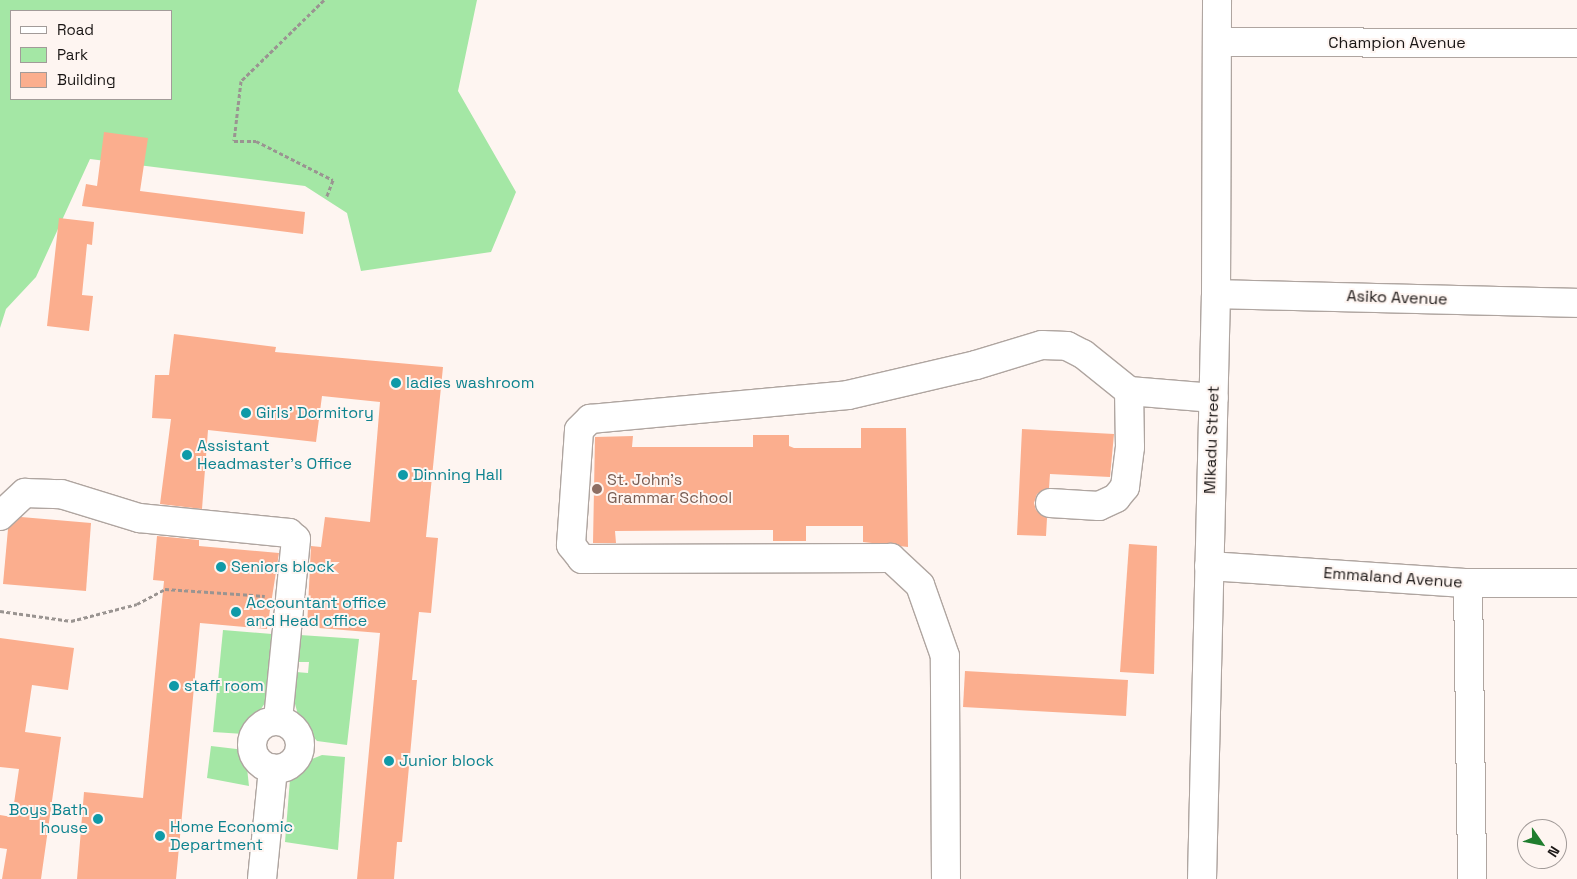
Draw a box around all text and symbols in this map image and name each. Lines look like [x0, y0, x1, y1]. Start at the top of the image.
legend [10, 10, 172, 100]
text: Road [57, 20, 94, 39]
street label: Champion Avenue [1328, 33, 1466, 53]
text: Park [57, 45, 88, 64]
text: Building [57, 70, 116, 89]
street label: Asiko Avenue [1346, 287, 1448, 309]
place label: ladies washroom [406, 373, 534, 393]
marker: ladies washroom [390, 377, 402, 389]
street label: Mikadu Street [1201, 386, 1223, 494]
place label: Girls' Dormitory [256, 403, 374, 423]
marker: Girls' Dormitory [240, 407, 252, 419]
place label: Assistant Headmaster's Office [197, 436, 352, 474]
marker: Assistant Headmaster's Office [181, 449, 193, 461]
place label: Dinning Hall [413, 465, 503, 485]
marker: Dinning Hall [397, 469, 409, 481]
place label: St. John's Grammar School [607, 470, 732, 508]
marker: St. John's Grammar School [591, 483, 603, 495]
place label: Seniors block [231, 557, 335, 577]
marker: Seniors block [215, 561, 227, 573]
street label: Emmaland Avenue [1323, 564, 1463, 592]
place label: Accountant office and Head office [246, 593, 386, 631]
marker: Accountant office and Head office [230, 606, 242, 618]
place label: staff room [184, 676, 264, 696]
marker: staff room [168, 680, 180, 692]
place label: Junior block [399, 751, 494, 771]
marker: Junior block [383, 755, 395, 767]
place label: Boys Bath house [9, 800, 88, 838]
marker: Boys Bath house [92, 813, 104, 825]
place label: Home Economic Department [170, 817, 293, 855]
north arrow [1517, 819, 1567, 869]
marker: Home Economic Department [154, 830, 166, 842]
text: N [1544, 843, 1564, 860]

